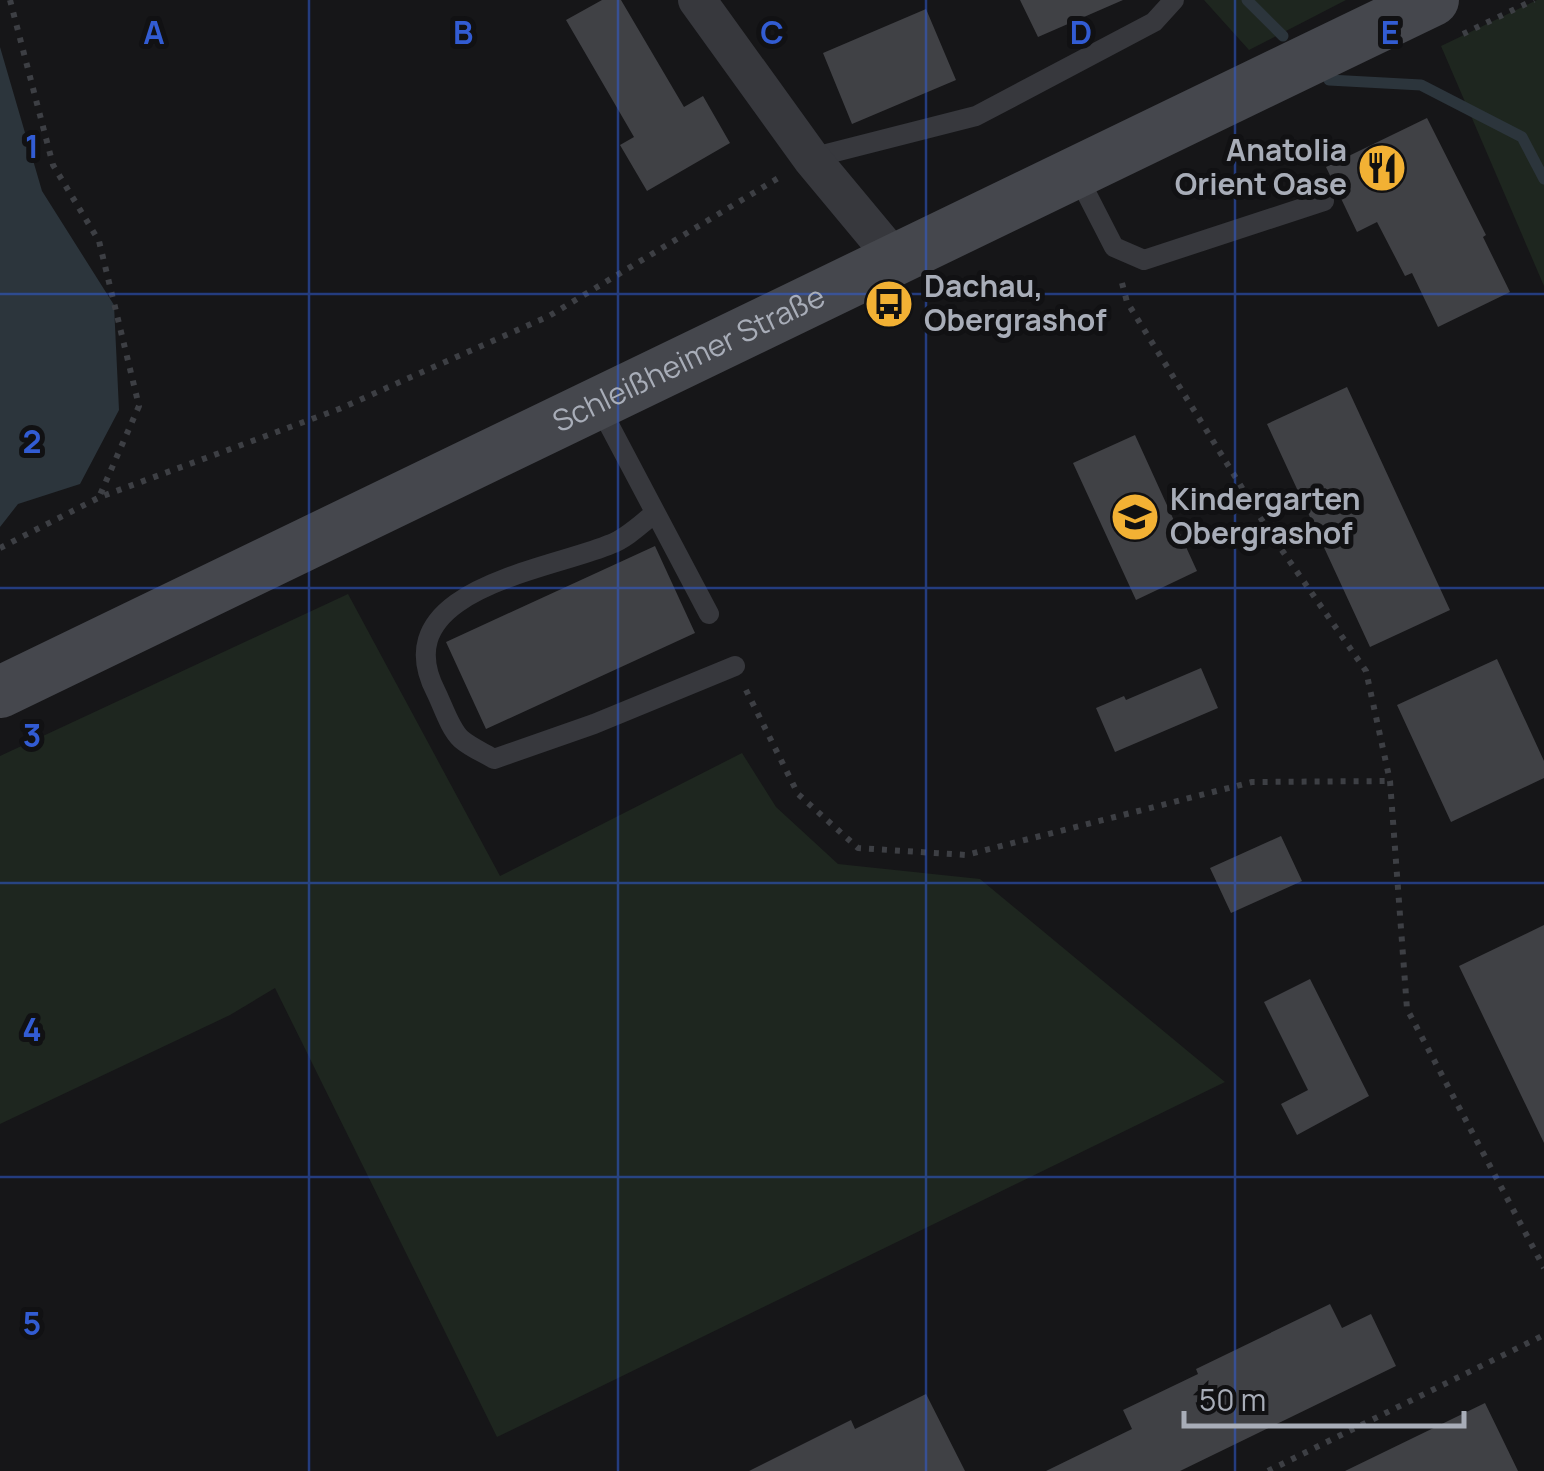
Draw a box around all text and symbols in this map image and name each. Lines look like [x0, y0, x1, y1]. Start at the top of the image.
text: A [143, 10, 165, 54]
text: B [453, 10, 473, 54]
text: C [760, 10, 784, 54]
text: D [1070, 10, 1092, 54]
text: E [1381, 10, 1399, 54]
text: 1 [25, 124, 39, 168]
place label: Anatolia Orient Oase [1175, 129, 1347, 204]
restaurant icon: Anatolia Orient Oase [1356, 142, 1408, 194]
place label: Dachau, Obergrashof [924, 265, 1107, 340]
street label: Schleißheimer Straße [545, 275, 831, 441]
bus stop icon: Dachau, Obergrashof [863, 278, 915, 330]
text: 2 [22, 419, 42, 463]
place label: Kindergarten Obergrashof [1170, 478, 1361, 553]
school or university icon: Kindergarten Obergrashof [1109, 491, 1161, 543]
text: 3 [23, 713, 41, 757]
text: 4 [22, 1007, 42, 1051]
text: 5 [23, 1301, 41, 1345]
scale bar [1184, 1366, 1464, 1428]
text: 50 m [1199, 1379, 1266, 1420]

